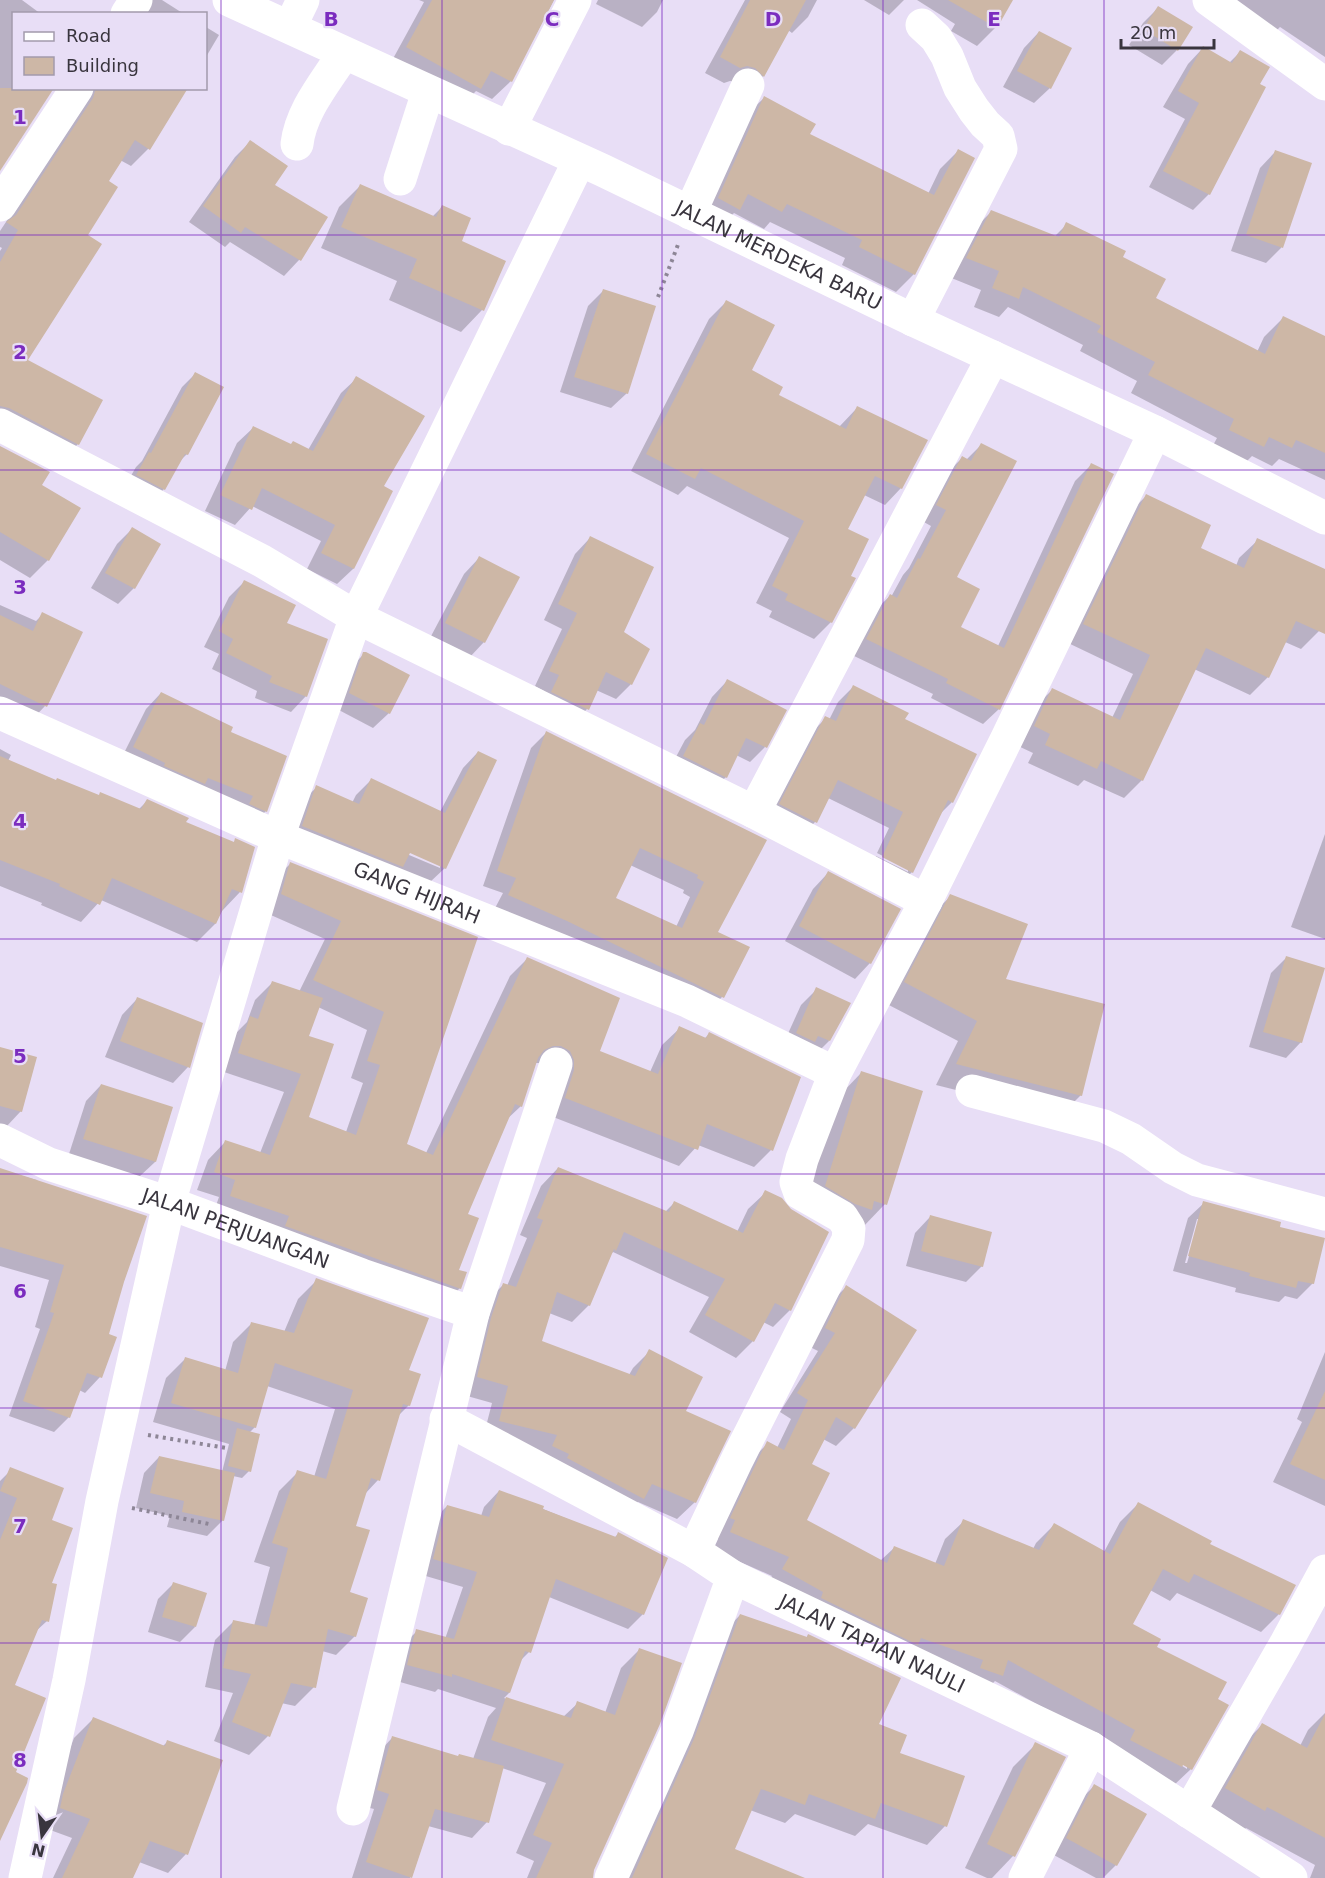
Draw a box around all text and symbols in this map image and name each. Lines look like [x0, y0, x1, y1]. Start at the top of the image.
text: B [323, 7, 339, 31]
text: C [545, 7, 559, 31]
text: D [765, 7, 781, 31]
text: E [987, 7, 1001, 31]
legend [12, 12, 207, 90]
scale bar [1121, 12, 1214, 50]
text: 20 m [1130, 22, 1176, 43]
text: Road [66, 25, 111, 46]
text: Building [66, 55, 139, 76]
text: 1 [13, 105, 27, 129]
street label: JALAN MERDEKA BARU [670, 194, 886, 315]
text: 2 [13, 340, 27, 364]
text: 3 [13, 575, 27, 599]
text: 4 [13, 809, 27, 833]
street label: GANG HIJRAH [350, 856, 484, 929]
text: 5 [13, 1044, 27, 1068]
street label: JALAN PERJUANGAN [137, 1182, 333, 1274]
text: 6 [13, 1279, 27, 1303]
text: 7 [13, 1514, 27, 1538]
street label: JALAN TAPIAN NAULI [773, 1588, 969, 1698]
text: 8 [13, 1748, 27, 1772]
north arrow [12, 1806, 72, 1866]
text: N [30, 1839, 47, 1861]

